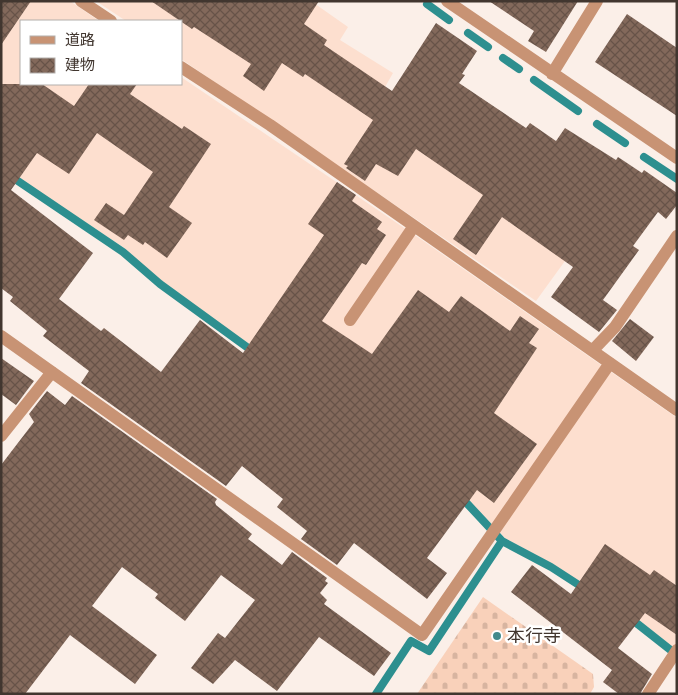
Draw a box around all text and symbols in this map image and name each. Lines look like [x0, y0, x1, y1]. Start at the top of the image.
legend [20, 20, 182, 85]
text: 道路 [65, 32, 95, 48]
text: 建物 [65, 57, 95, 73]
place label: 本行寺 [507, 626, 561, 646]
marker: 本行寺 [491, 630, 503, 642]

